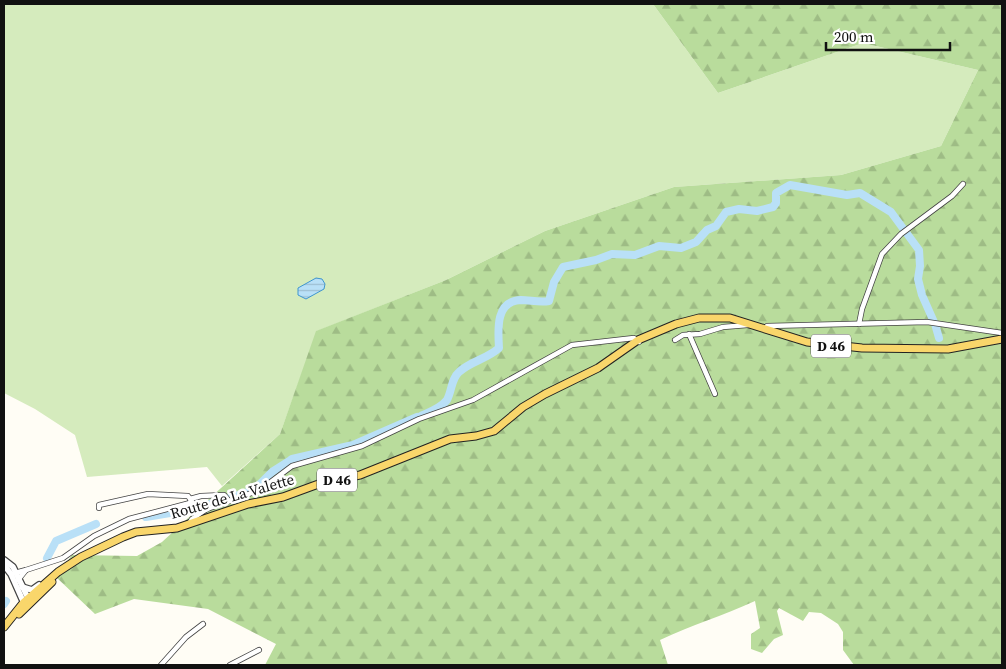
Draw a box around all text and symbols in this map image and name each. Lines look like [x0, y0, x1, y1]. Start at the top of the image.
scale bar [826, 20, 950, 52]
text: 200 m [834, 26, 874, 47]
road number: D 46 [811, 334, 851, 358]
street label: Route de La Valette [168, 468, 297, 524]
road number: D 46 [317, 468, 357, 492]

